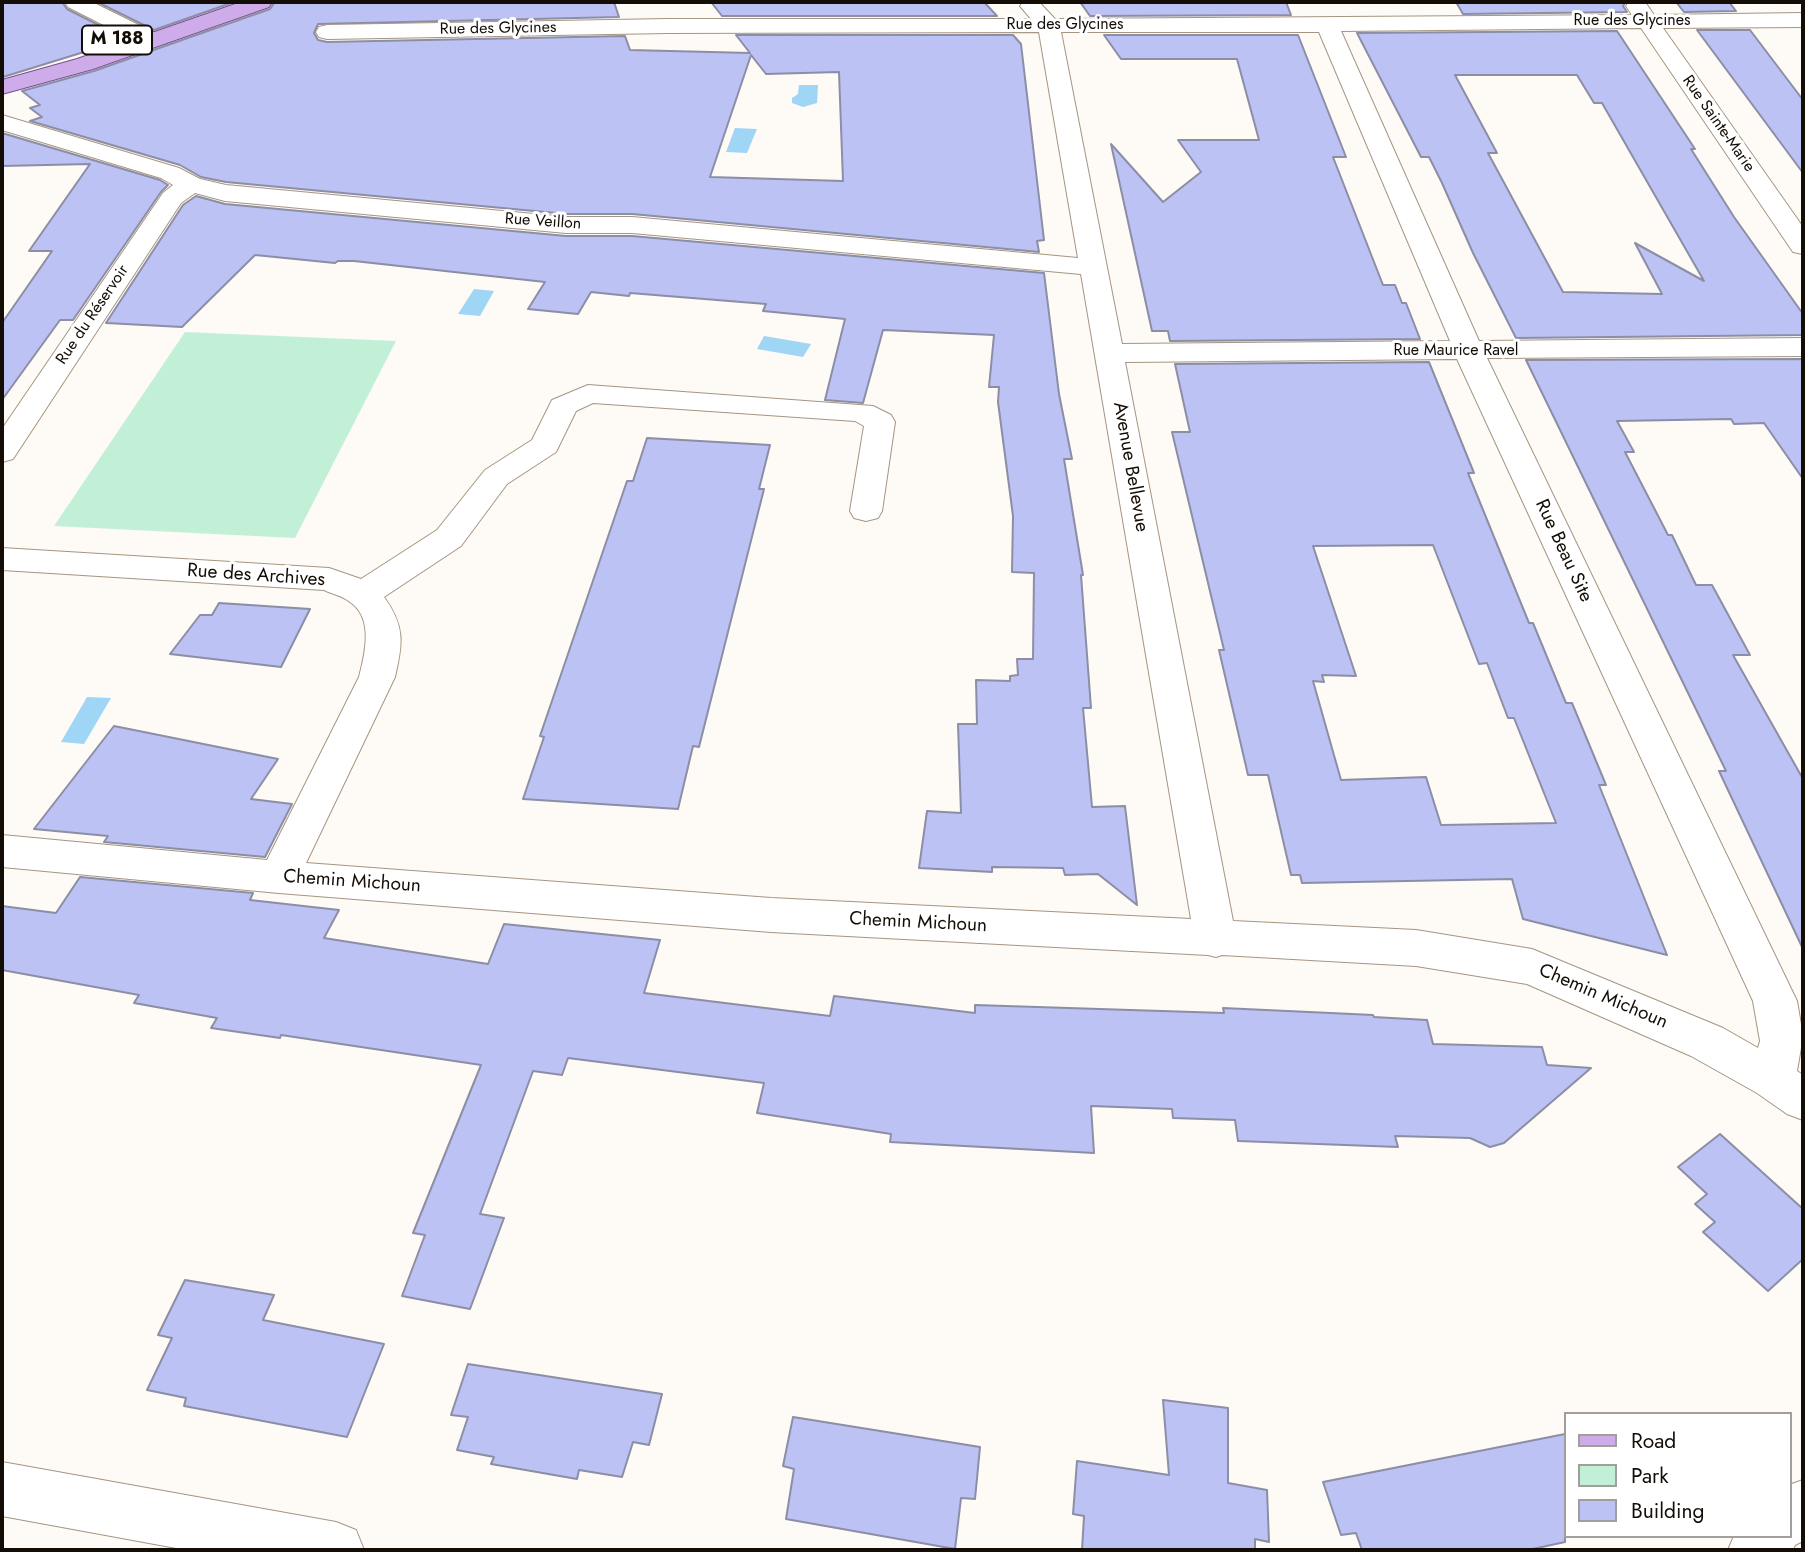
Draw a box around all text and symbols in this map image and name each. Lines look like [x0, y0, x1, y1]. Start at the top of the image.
street label: Rue des Glycines [1574, 11, 1690, 31]
street label: Rue des Glycines [1007, 15, 1123, 35]
street label: Rue des Glycines [439, 18, 557, 40]
road number: M 188 [82, 26, 152, 55]
street label: Rue Sainte-Marie [1678, 72, 1758, 176]
street label: Rue Veillon [504, 210, 582, 234]
street label: Rue du Réservoir [53, 262, 133, 368]
street label: Rue Maurice Ravel [1393, 341, 1519, 361]
street label: Avenue Bellevue [1107, 400, 1153, 534]
street label: Rue Beau Site [1529, 496, 1597, 606]
street label: Rue des Archives [186, 560, 326, 592]
street label: Chemin Michoun [282, 866, 422, 898]
street label: Chemin Michoun [849, 908, 987, 938]
street label: Chemin Michoun [1535, 960, 1671, 1034]
legend [1563, 1412, 1791, 1538]
text: Road [1631, 1426, 1676, 1456]
text: Park [1631, 1461, 1668, 1491]
text: Building [1631, 1496, 1704, 1526]

